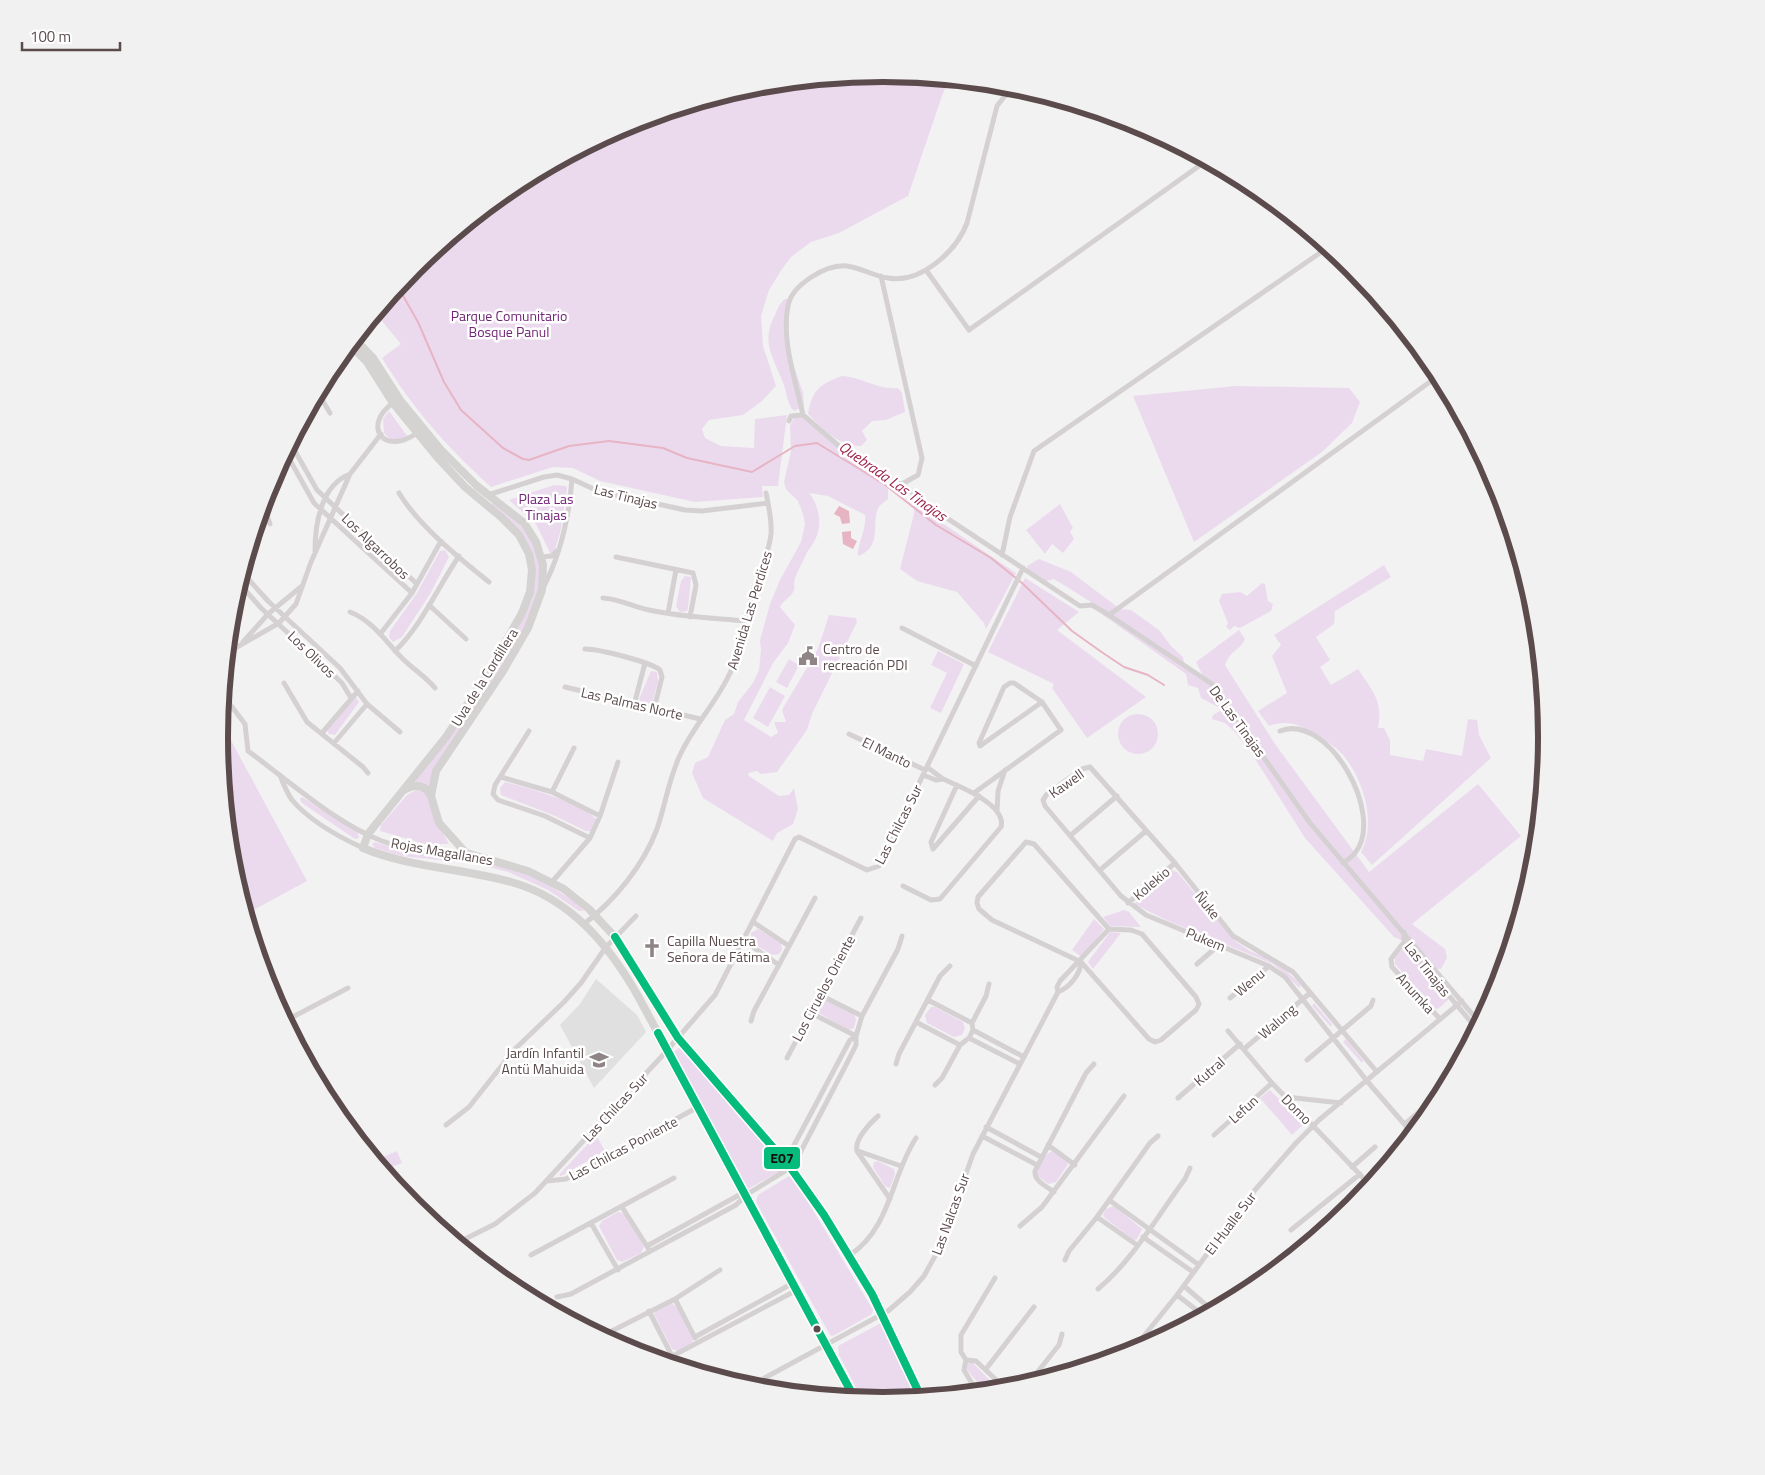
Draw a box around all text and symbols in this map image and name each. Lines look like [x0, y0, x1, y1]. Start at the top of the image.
scale bar [22, 20, 120, 52]
text: 100 m [30, 25, 71, 48]
park label: Parque Comunitario Bosque Panul [451, 305, 567, 342]
water label: Quebrada Las Tinajas [834, 435, 953, 528]
street label: Las Tinajas [592, 478, 660, 514]
park label: Plaza Las Tinajas [518, 488, 574, 525]
street label: Los Algarrobos [337, 508, 415, 584]
street label: Avenida Las Perdices [721, 548, 777, 672]
street label: Uva de la Cordillera [445, 624, 523, 730]
street label: Los Olivos [283, 626, 341, 682]
place label: Centro de recreación PDI [823, 638, 908, 675]
public building icon: Centro de recreación PDI [797, 645, 819, 667]
street label: Las Palmas Norte [579, 681, 685, 725]
street label: De Las Tinajas [1205, 681, 1271, 761]
street label: El Manto [859, 731, 915, 773]
street label: Kawell [1044, 763, 1088, 803]
street label: Las Chilcas Sur [869, 780, 927, 868]
street label: Rojas Magallanes [389, 832, 495, 870]
street label: Kolekio [1128, 861, 1174, 905]
street label: Ñuke [1190, 887, 1226, 923]
street label: Pukem [1183, 922, 1229, 956]
place label: Capilla Nuestra Señora de Fátima [667, 930, 770, 967]
street label: Los Ciruelos Oriente [786, 931, 860, 1045]
church icon: Capilla Nuestra Señora de Fátima [641, 937, 663, 959]
street label: Las Tinajas [1400, 937, 1456, 1001]
street label: Wenu [1229, 963, 1269, 1001]
street label: Anumka [1392, 968, 1440, 1018]
street label: Walung [1253, 998, 1301, 1044]
place label: Jardín Infantil Antü Mahuida [502, 1042, 584, 1079]
school or university icon: Jardín Infantil Antü Mahuida [588, 1049, 610, 1071]
street label: Kutral [1189, 1052, 1229, 1090]
street label: Las Chilcas Sur [578, 1068, 653, 1146]
street label: Domo [1277, 1089, 1317, 1129]
street label: Lefun [1224, 1090, 1262, 1128]
street label: Las Chilcas Poniente [565, 1111, 681, 1185]
line badge: E07 [763, 1146, 801, 1170]
text: E07 [770, 1147, 794, 1168]
street label: Las Nalcas Sur [925, 1170, 975, 1258]
street label: El Hualle Sur [1199, 1187, 1261, 1259]
unlabelled marker [812, 1324, 822, 1334]

